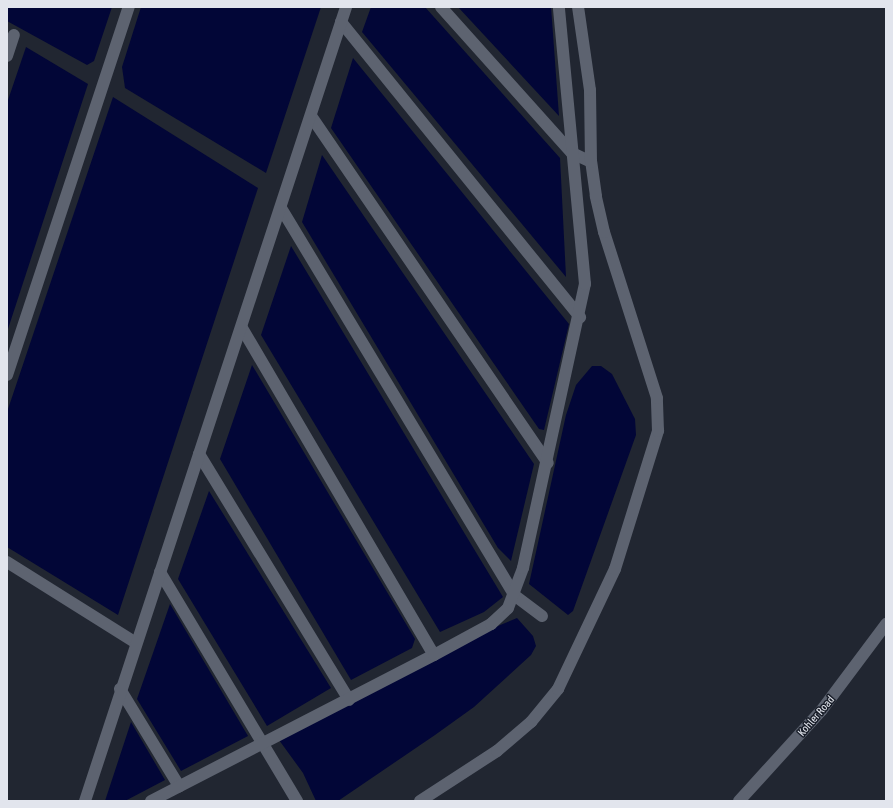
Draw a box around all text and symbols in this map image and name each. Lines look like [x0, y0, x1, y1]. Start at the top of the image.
street label: Kohler Road [795, 693, 837, 739]

